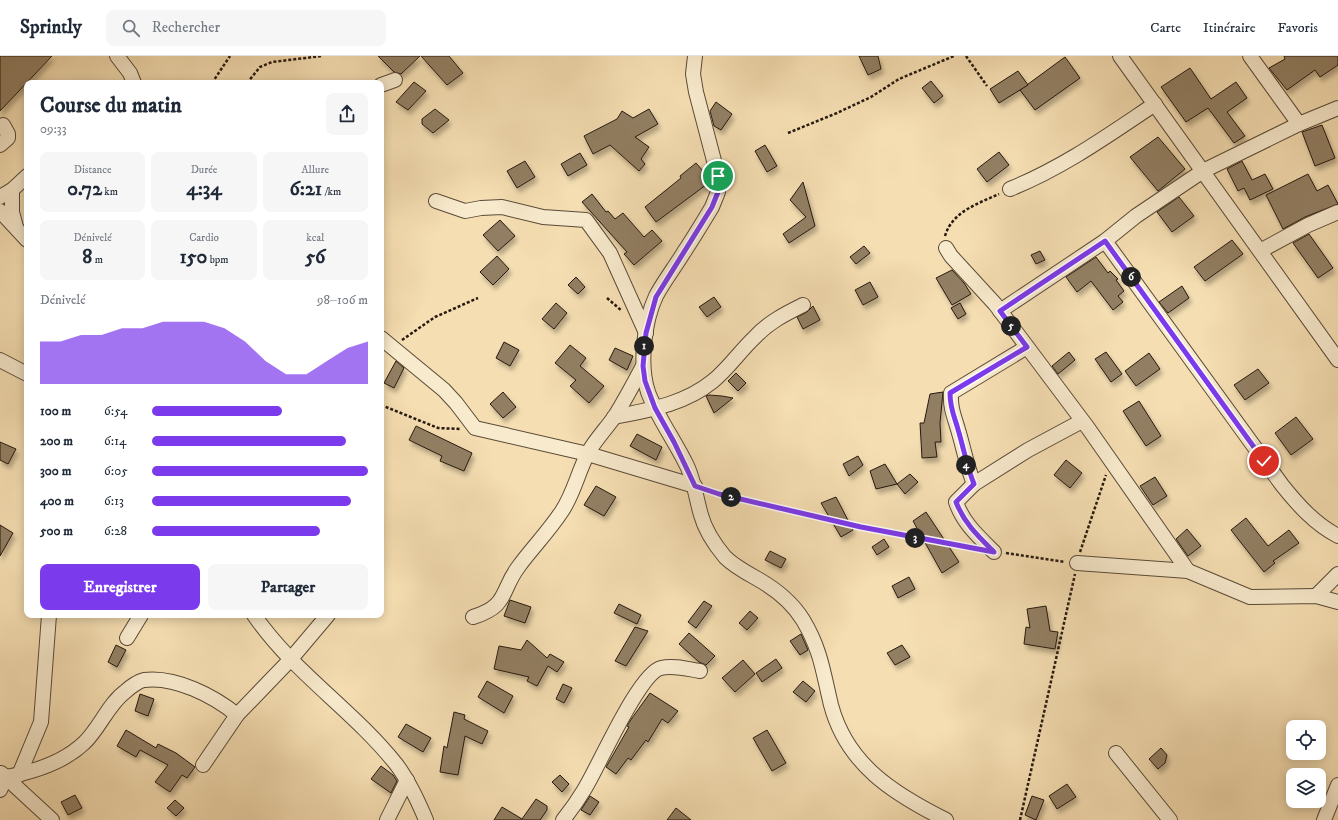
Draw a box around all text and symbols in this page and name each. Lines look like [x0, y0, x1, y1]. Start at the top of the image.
search box [106, 10, 386, 46]
text: Sprintly [20, 16, 82, 39]
icon: search [120, 17, 142, 39]
text: Rechercher [152, 18, 220, 37]
text: Carte [1150, 19, 1181, 37]
text: Itinéraire [1203, 19, 1256, 37]
text: Favoris [1278, 19, 1318, 37]
text: Course du matin [40, 92, 182, 119]
button: share [326, 93, 368, 135]
text: 09:33 [40, 121, 67, 137]
pin [701, 159, 735, 193]
text: Distance [74, 163, 112, 177]
text: Durée [191, 163, 217, 177]
text: Allure [302, 163, 329, 177]
icon: arrive [707, 165, 729, 187]
text: 0.72 [67, 177, 102, 202]
text: 4:34 [186, 177, 222, 202]
text: 6:21 [289, 177, 322, 202]
text: km [102, 185, 118, 199]
text: /km [322, 185, 341, 199]
text: Dénivelé [73, 231, 112, 245]
text: Cardio [189, 231, 219, 245]
text: kcal [306, 231, 324, 245]
text: 8 [82, 245, 92, 270]
text: 150 [179, 245, 207, 270]
text: 56 [305, 245, 326, 270]
text: m [92, 253, 103, 267]
text: bpm [207, 253, 229, 267]
pin: 6 [1121, 267, 1141, 287]
text: 6 [1128, 270, 1134, 284]
text: Dénivelé [40, 292, 86, 308]
text: 98–106 m [317, 292, 368, 308]
pin: 5 [1001, 316, 1021, 336]
text: 5 [1008, 319, 1014, 333]
pin: 1 [634, 336, 654, 356]
text: 1 [642, 339, 646, 353]
text: 100 m [40, 403, 71, 419]
text: 6:54 [104, 403, 127, 419]
text: 200 m [40, 433, 73, 449]
text: 6:14 [104, 433, 126, 449]
pin [1247, 444, 1281, 478]
icon: check [1253, 450, 1275, 472]
pin: 4 [956, 455, 976, 475]
text: 4 [963, 458, 969, 472]
text: 300 m [40, 463, 71, 479]
text: 6:05 [104, 463, 128, 479]
pin: 2 [721, 487, 741, 507]
text: 2 [728, 490, 734, 504]
text: 400 m [40, 493, 74, 509]
text: 6:13 [104, 493, 124, 509]
text: 500 m [40, 523, 73, 539]
text: 6:28 [104, 523, 127, 539]
pin: 3 [905, 528, 925, 548]
text: 3 [913, 531, 917, 545]
button: Enregistrer [40, 564, 200, 610]
button: Partager [208, 564, 368, 610]
map controls [1286, 720, 1326, 808]
button: locate [1286, 720, 1326, 760]
button: layers [1286, 768, 1326, 808]

